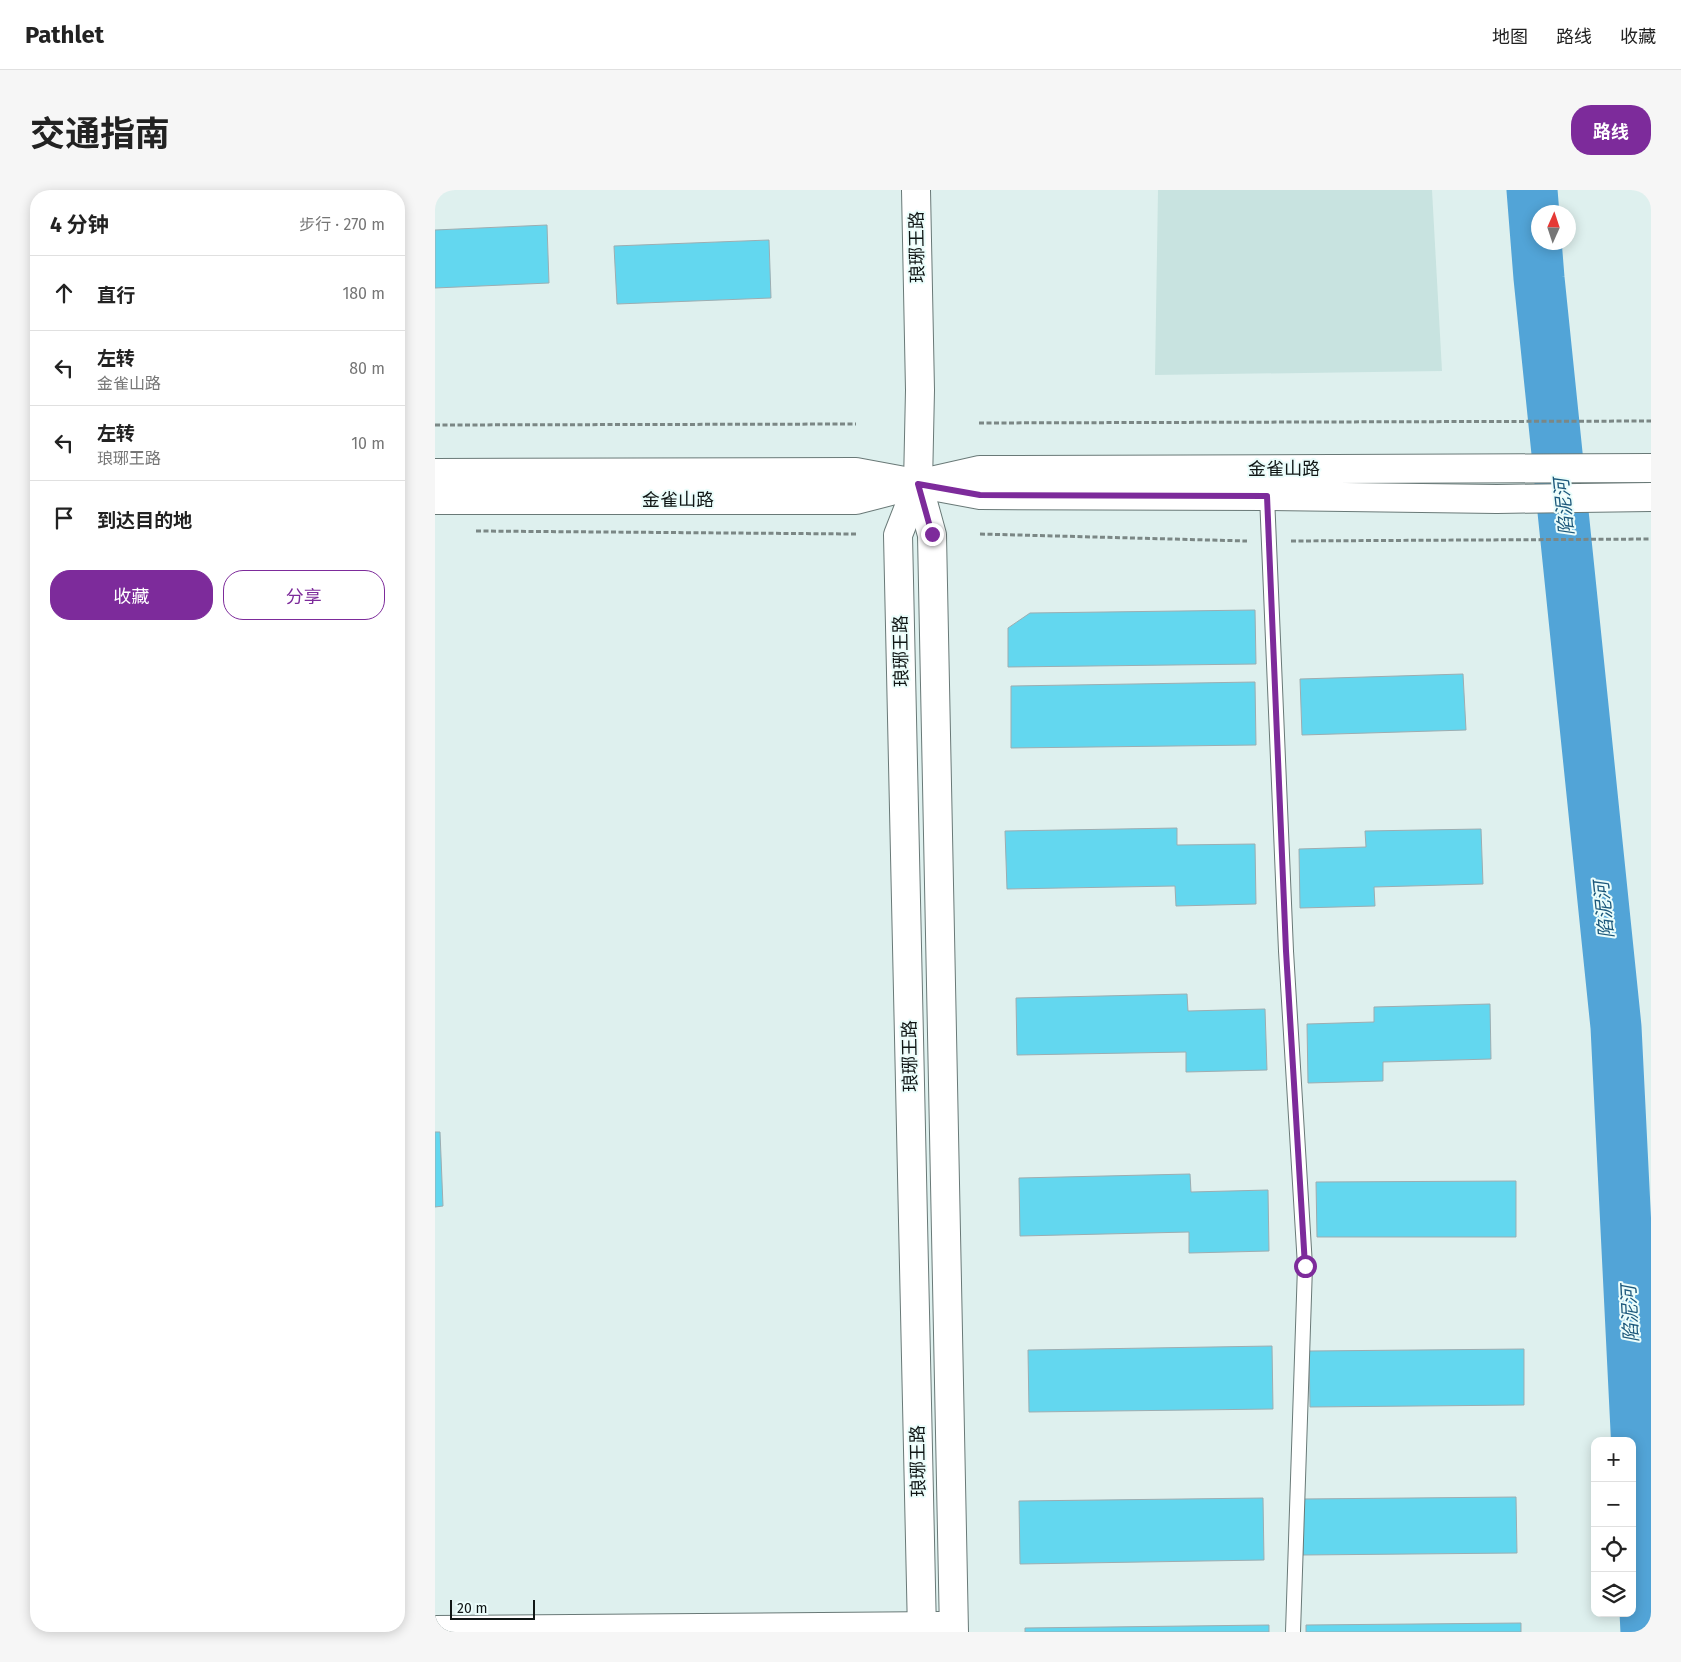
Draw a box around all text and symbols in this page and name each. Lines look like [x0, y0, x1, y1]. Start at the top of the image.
text: Pathlet [25, 21, 104, 49]
text: 地图 [1492, 26, 1528, 48]
text: 路线 [1556, 26, 1592, 48]
text: 收藏 [1620, 26, 1656, 48]
button: 路线 [1571, 105, 1651, 155]
text: 交通指南 [30, 113, 170, 155]
north arrow [1531, 205, 1576, 250]
street label: 琅琊王路 [905, 211, 929, 283]
text: 4 分钟 [50, 212, 109, 238]
text: 步行 · 270 m [299, 215, 385, 234]
icon: ahead [50, 279, 78, 307]
text: 直行 [97, 284, 135, 307]
text: 180 m [342, 284, 385, 303]
text: 左转 [97, 347, 135, 370]
icon: left [50, 354, 78, 382]
text: 80 m [349, 359, 385, 378]
text: 金雀山路 [97, 374, 161, 393]
text: 左转 [97, 422, 135, 445]
icon: left [50, 429, 78, 457]
text: 10 m [351, 434, 385, 453]
text: 琅琊王路 [97, 449, 161, 468]
street label: 金雀山路 [1248, 458, 1320, 480]
water label: 陷泥河 [1549, 473, 1578, 537]
street label: 金雀山路 [642, 489, 714, 511]
icon: arrive [50, 504, 78, 532]
text: 到达目的地 [97, 509, 192, 532]
route end [921, 523, 944, 546]
button: 收藏 [50, 570, 213, 620]
button: 分享 [223, 570, 385, 620]
street label: 琅琊王路 [889, 615, 913, 687]
water label: 陷泥河 [1589, 876, 1618, 940]
street label: 琅琊王路 [898, 1020, 922, 1092]
route start [1294, 1255, 1317, 1278]
water label: 陷泥河 [1617, 1281, 1643, 1343]
street label: 琅琊王路 [906, 1425, 930, 1497]
map controls [1591, 1437, 1636, 1617]
button: + [1591, 1437, 1636, 1482]
button: − [1591, 1482, 1636, 1527]
button: locate [1591, 1527, 1636, 1572]
button: layers [1591, 1572, 1636, 1617]
scale bar [450, 1597, 535, 1620]
text: 20 m [457, 1600, 487, 1617]

